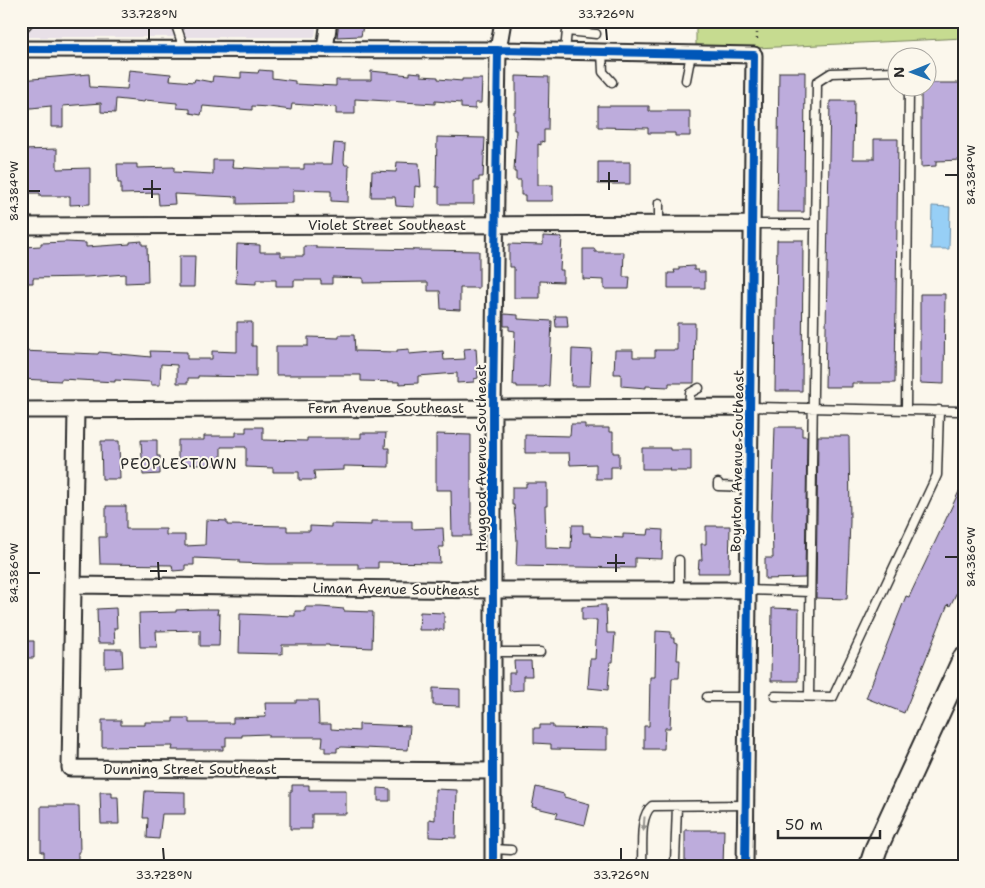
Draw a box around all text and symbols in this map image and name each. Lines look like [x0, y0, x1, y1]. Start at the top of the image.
text: 33.728°N [121, 6, 177, 22]
text: 33.726°N [578, 6, 634, 22]
north arrow [888, 48, 938, 98]
text: N [890, 67, 908, 78]
text: 84.384°W [963, 145, 979, 205]
text: 84.384°W [6, 161, 22, 221]
street label: Violet Street Southeast [308, 216, 466, 234]
street label: Haygood Avenue Southeast [472, 364, 490, 552]
street label: Boynton Avenue Southeast [726, 370, 748, 552]
street label: Fern Avenue Southeast [308, 399, 464, 417]
district label: PEOPLESTOWN [120, 454, 238, 474]
text: 84.386°W [963, 527, 979, 587]
text: 84.386°W [6, 543, 22, 603]
street label: Liman Avenue Southeast [312, 579, 480, 599]
street label: Dunning Street Southeast [103, 760, 277, 778]
scale bar [778, 808, 880, 840]
text: 50 m [785, 815, 823, 835]
one-way arrow [639, 817, 647, 833]
text: 33.728°N [136, 867, 192, 883]
text: 33.726°N [593, 867, 649, 883]

